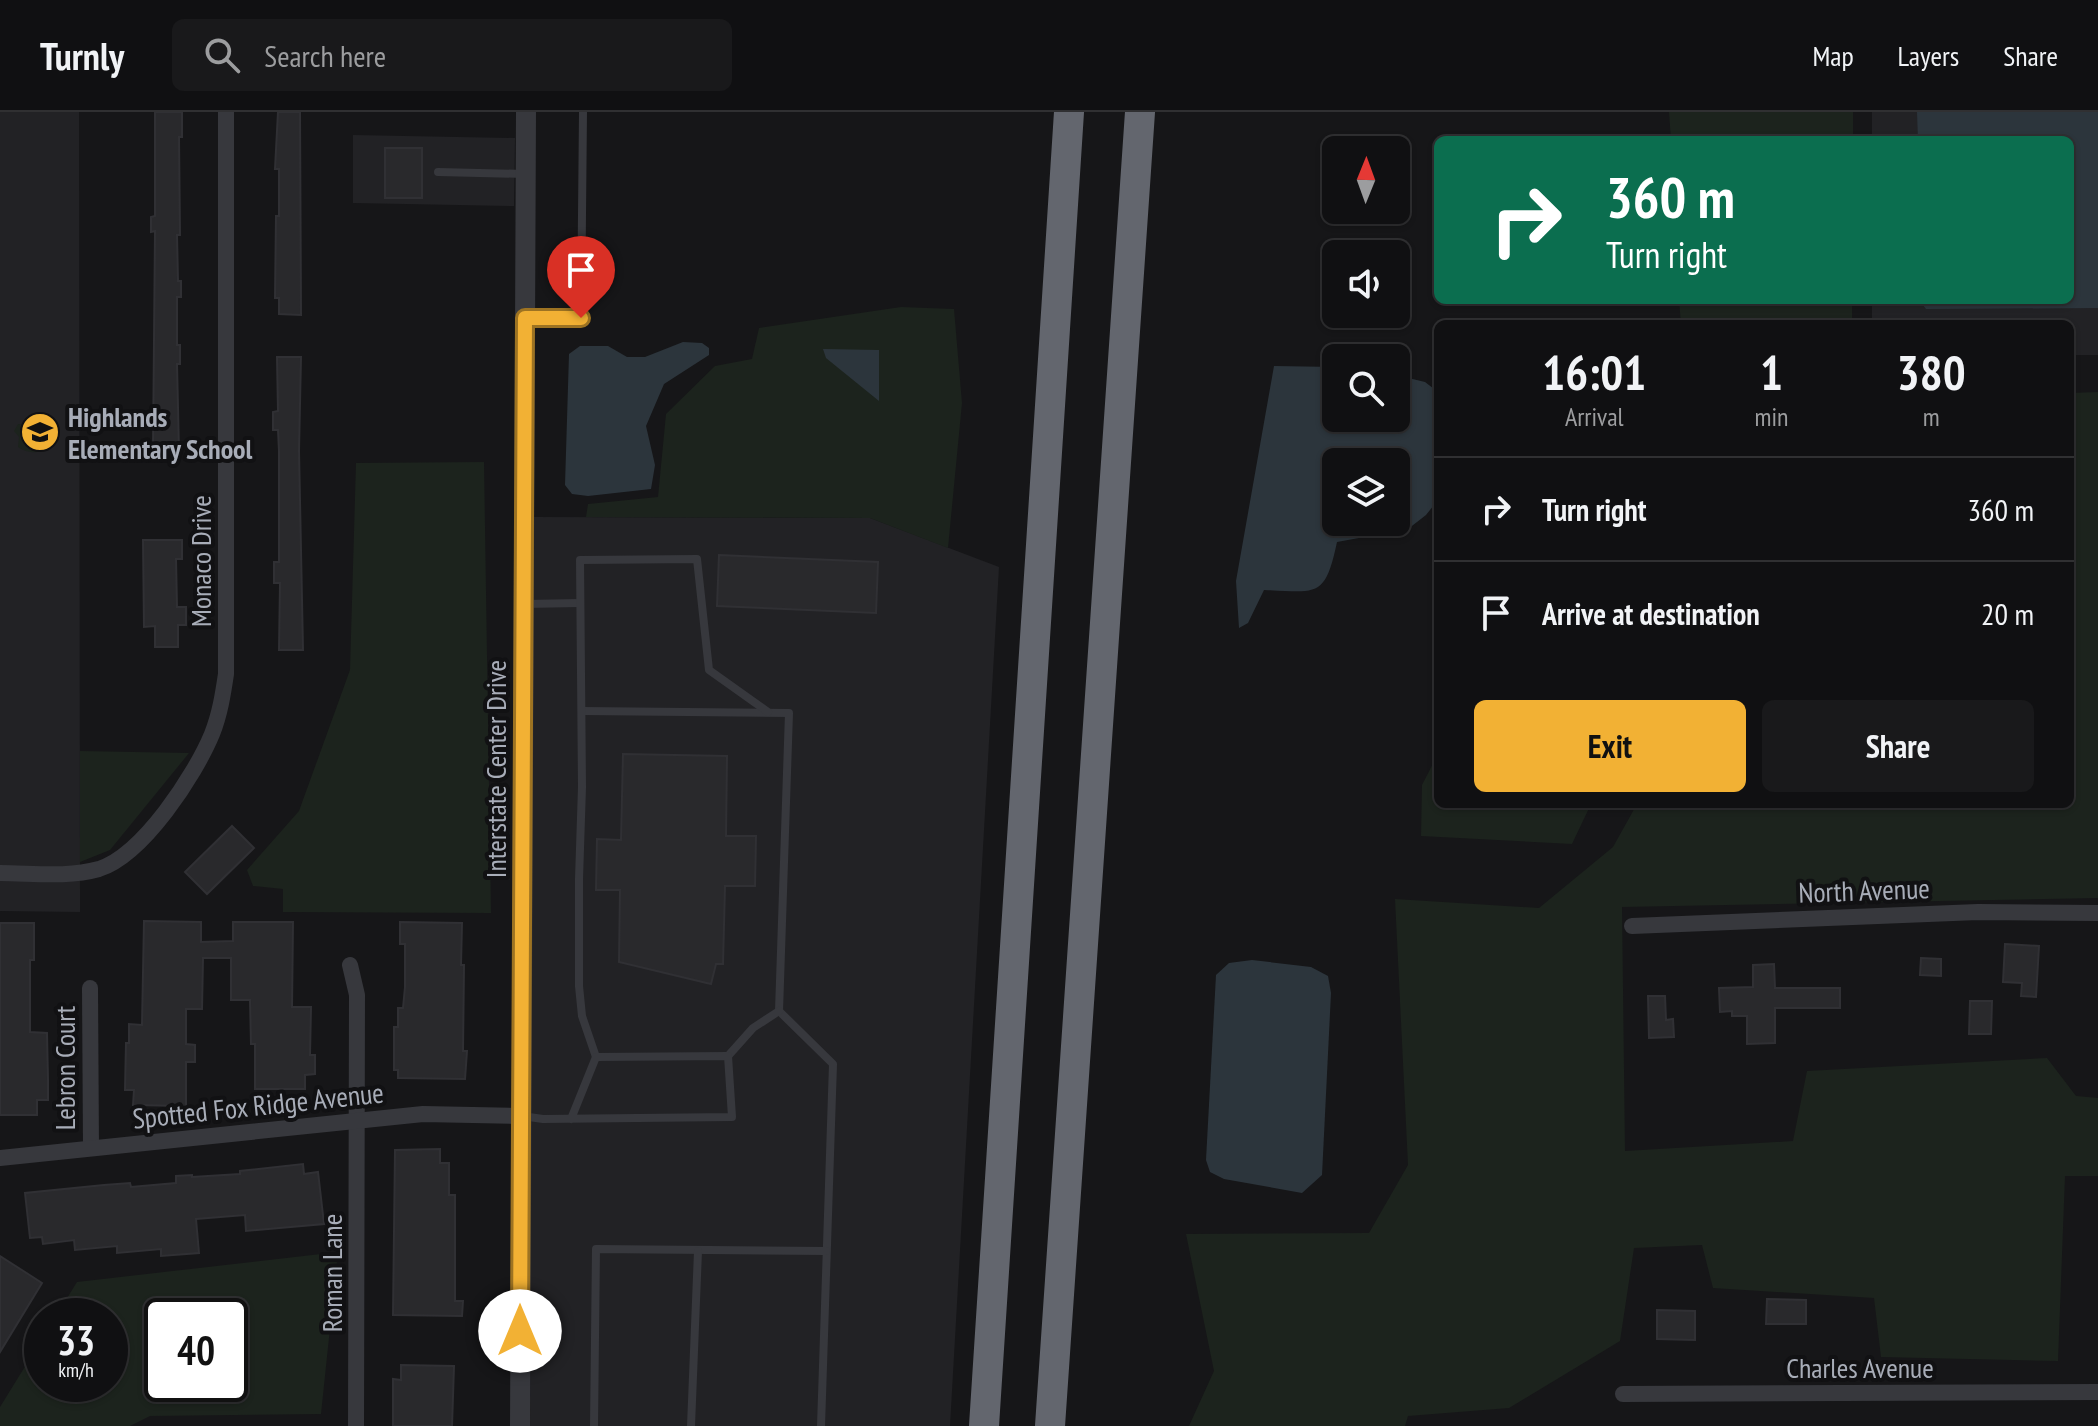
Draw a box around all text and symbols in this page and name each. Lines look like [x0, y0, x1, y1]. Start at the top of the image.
search box [172, 19, 732, 91]
text: Turnly [40, 31, 124, 80]
icon: search [200, 33, 244, 77]
text: Search here [264, 36, 386, 75]
text: Map [1812, 37, 1854, 74]
text: Layers [1898, 37, 1959, 74]
text: Share [2003, 37, 2058, 74]
north arrow [1322, 136, 1410, 224]
map controls [1322, 136, 1410, 536]
text: 360 m [1606, 161, 1735, 233]
icon: right [1474, 168, 1578, 272]
text: Turn right [1606, 231, 1727, 278]
pin [547, 236, 615, 318]
button: sound [1322, 240, 1410, 328]
icon: arrive [559, 248, 603, 292]
text: 16:01 [1542, 341, 1646, 403]
text: 1 [1760, 341, 1783, 403]
text: 380 [1897, 341, 1966, 403]
button: search [1322, 344, 1410, 432]
place label: Highlands Elementary School [68, 398, 253, 467]
text: Arrival [1565, 400, 1624, 433]
text: min [1754, 400, 1788, 433]
text: m [1923, 400, 1940, 433]
school or university icon: Highlands Elementary School [19, 411, 61, 453]
button: layers [1322, 448, 1410, 536]
icon: right [1474, 487, 1518, 531]
text: Turn right [1542, 490, 1646, 529]
text: 360 m [1968, 490, 2034, 529]
street label: Monaco Drive [182, 495, 219, 627]
icon: arrive [1474, 591, 1518, 635]
text: Arrive at destination [1542, 594, 1760, 633]
text: 20 m [1981, 594, 2034, 633]
street label: Interstate Center Drive [477, 660, 514, 878]
button: Exit [1474, 700, 1746, 792]
button: Share [1762, 700, 2034, 792]
street label: North Avenue [1798, 869, 1930, 911]
street label: Lebron Court [46, 1005, 83, 1130]
street label: Spotted Fox Ridge Avenue [131, 1073, 385, 1137]
street label: Roman Lane [313, 1214, 350, 1332]
position arrow [478, 1289, 562, 1373]
speed limit sign: 40 [144, 1298, 248, 1402]
text: 33 [57, 1314, 95, 1366]
street label: Charles Avenue [1786, 1349, 1934, 1386]
text: km/h [58, 1357, 94, 1383]

